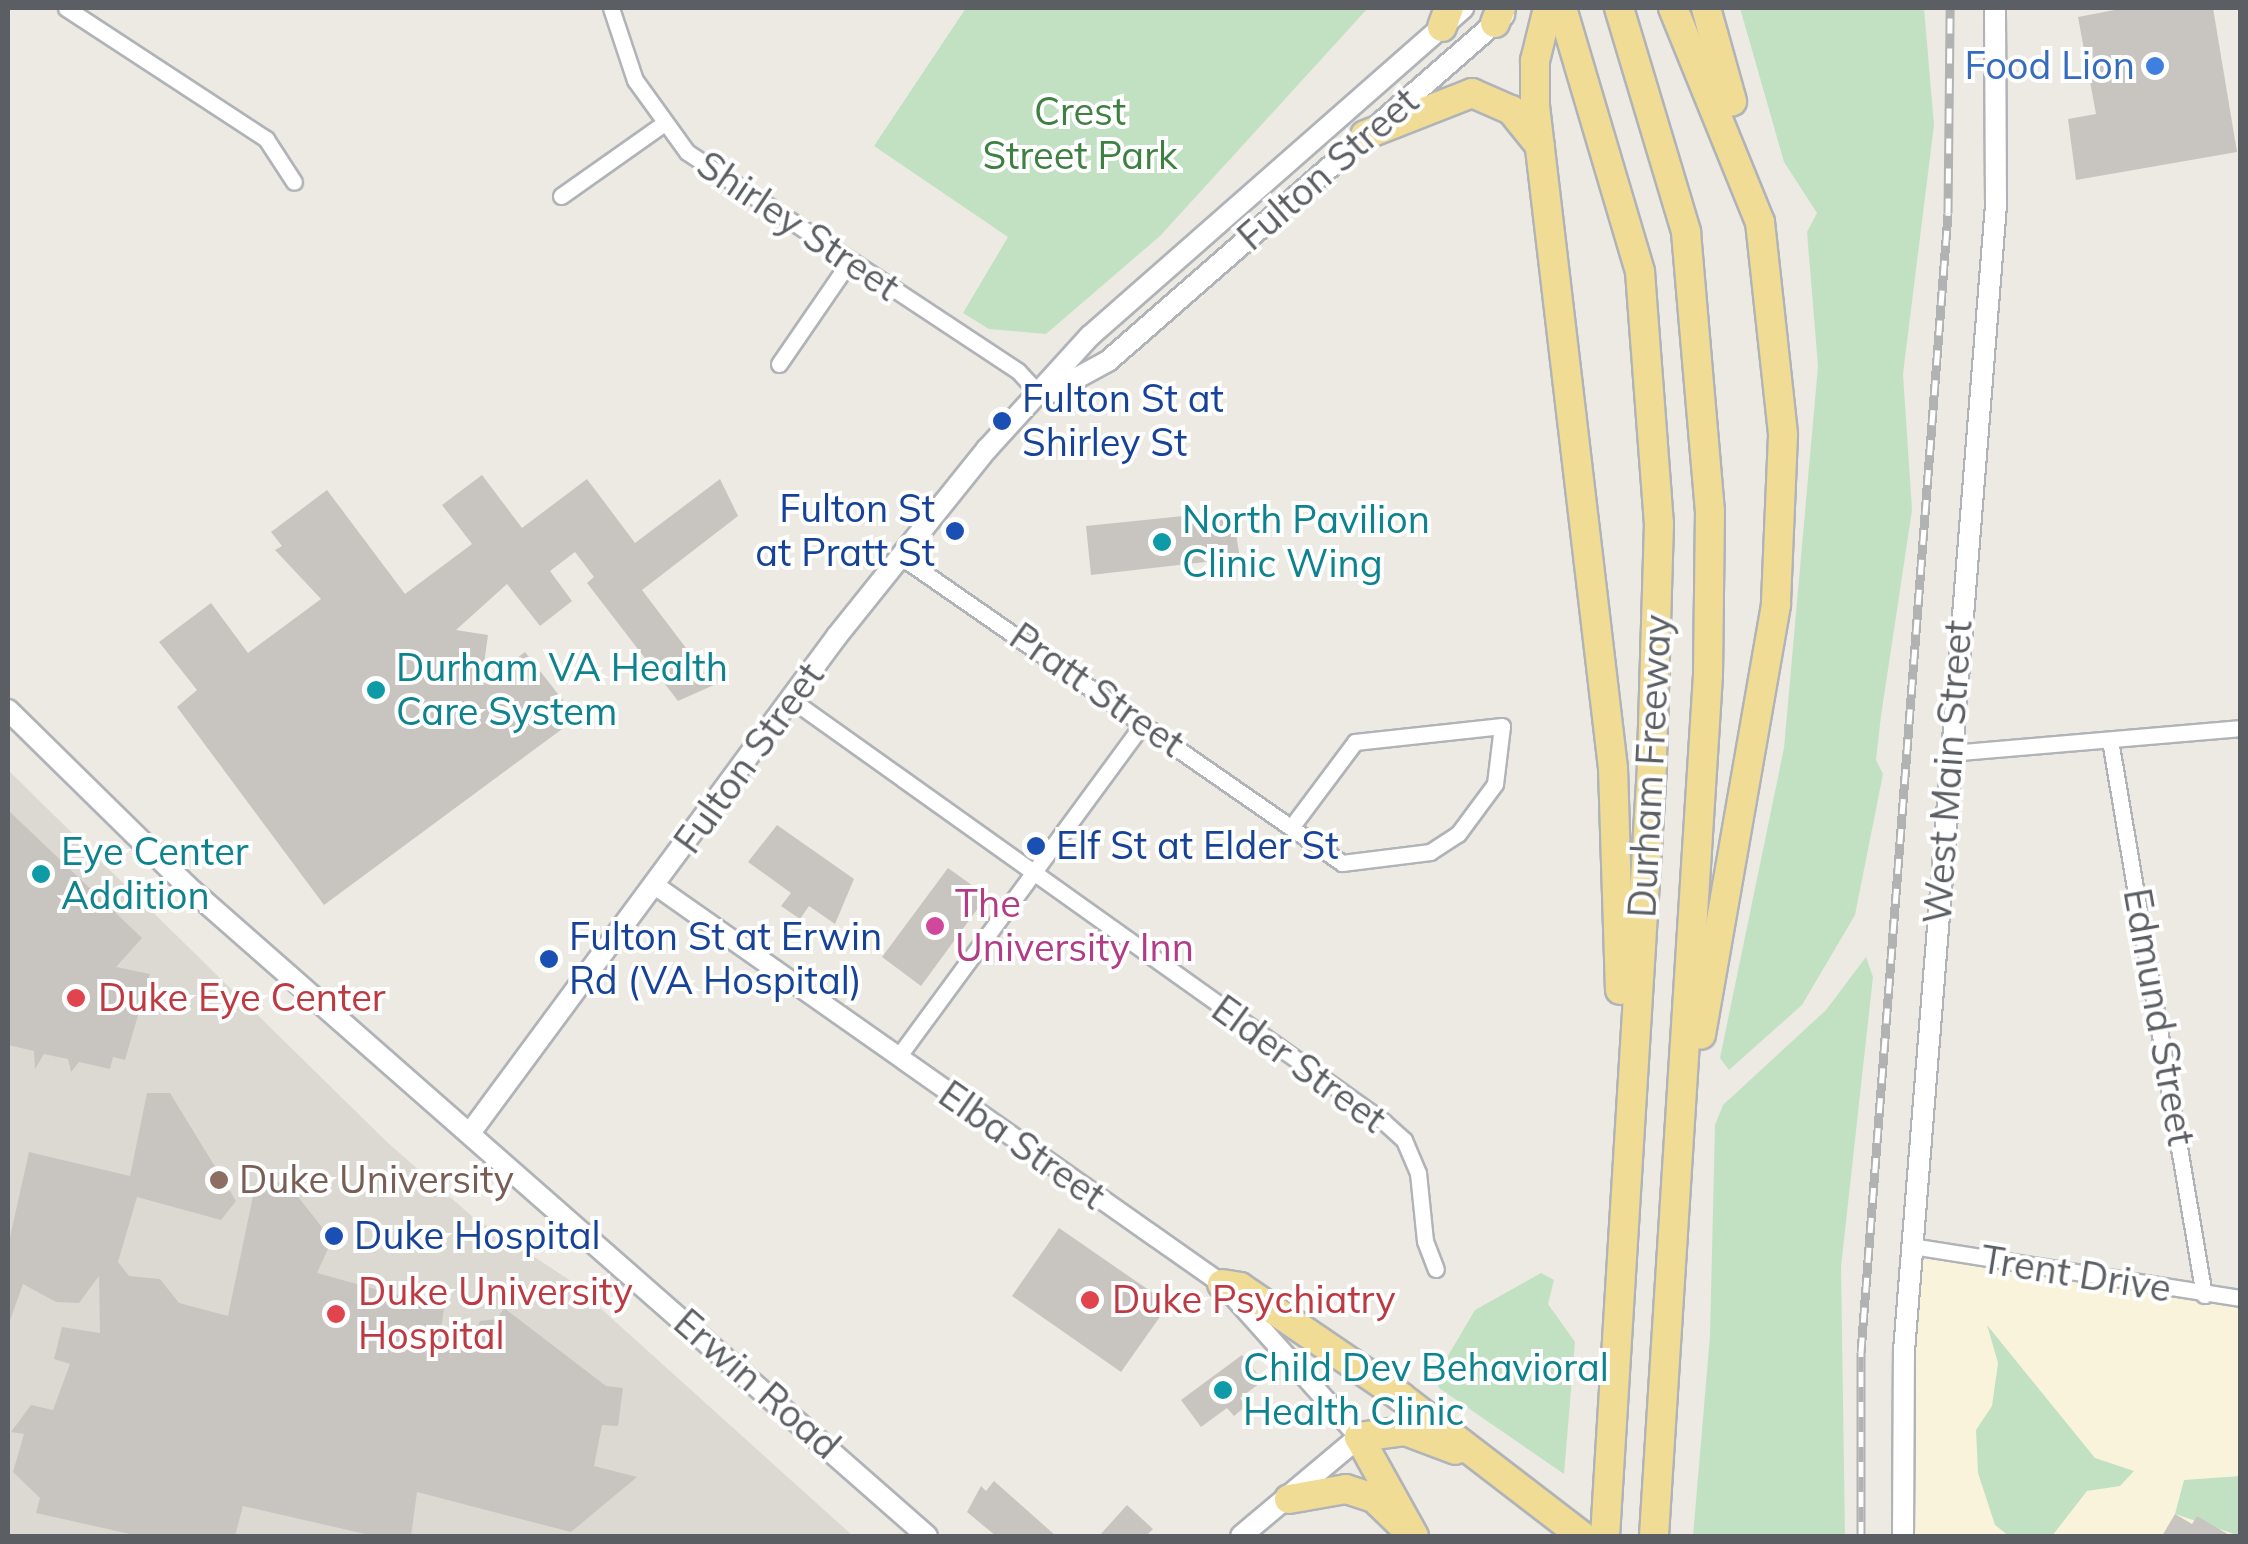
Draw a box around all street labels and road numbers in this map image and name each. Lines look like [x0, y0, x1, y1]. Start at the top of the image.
street label: Fulton Street [1229, 78, 1427, 260]
street label: Shirley Street [688, 142, 908, 310]
street label: Pratt Street [1001, 613, 1193, 767]
street label: Durham Freeway [1619, 613, 1681, 919]
street label: West Main Street [1915, 619, 1981, 925]
street label: Fulton Street [665, 654, 833, 862]
street label: Edmund Street [2114, 885, 2204, 1149]
street label: Elder Street [1203, 986, 1395, 1142]
street label: Elba Street [930, 1071, 1114, 1219]
street label: Trent Drive [1978, 1236, 2174, 1312]
street label: Erwin Road [665, 1300, 849, 1468]

